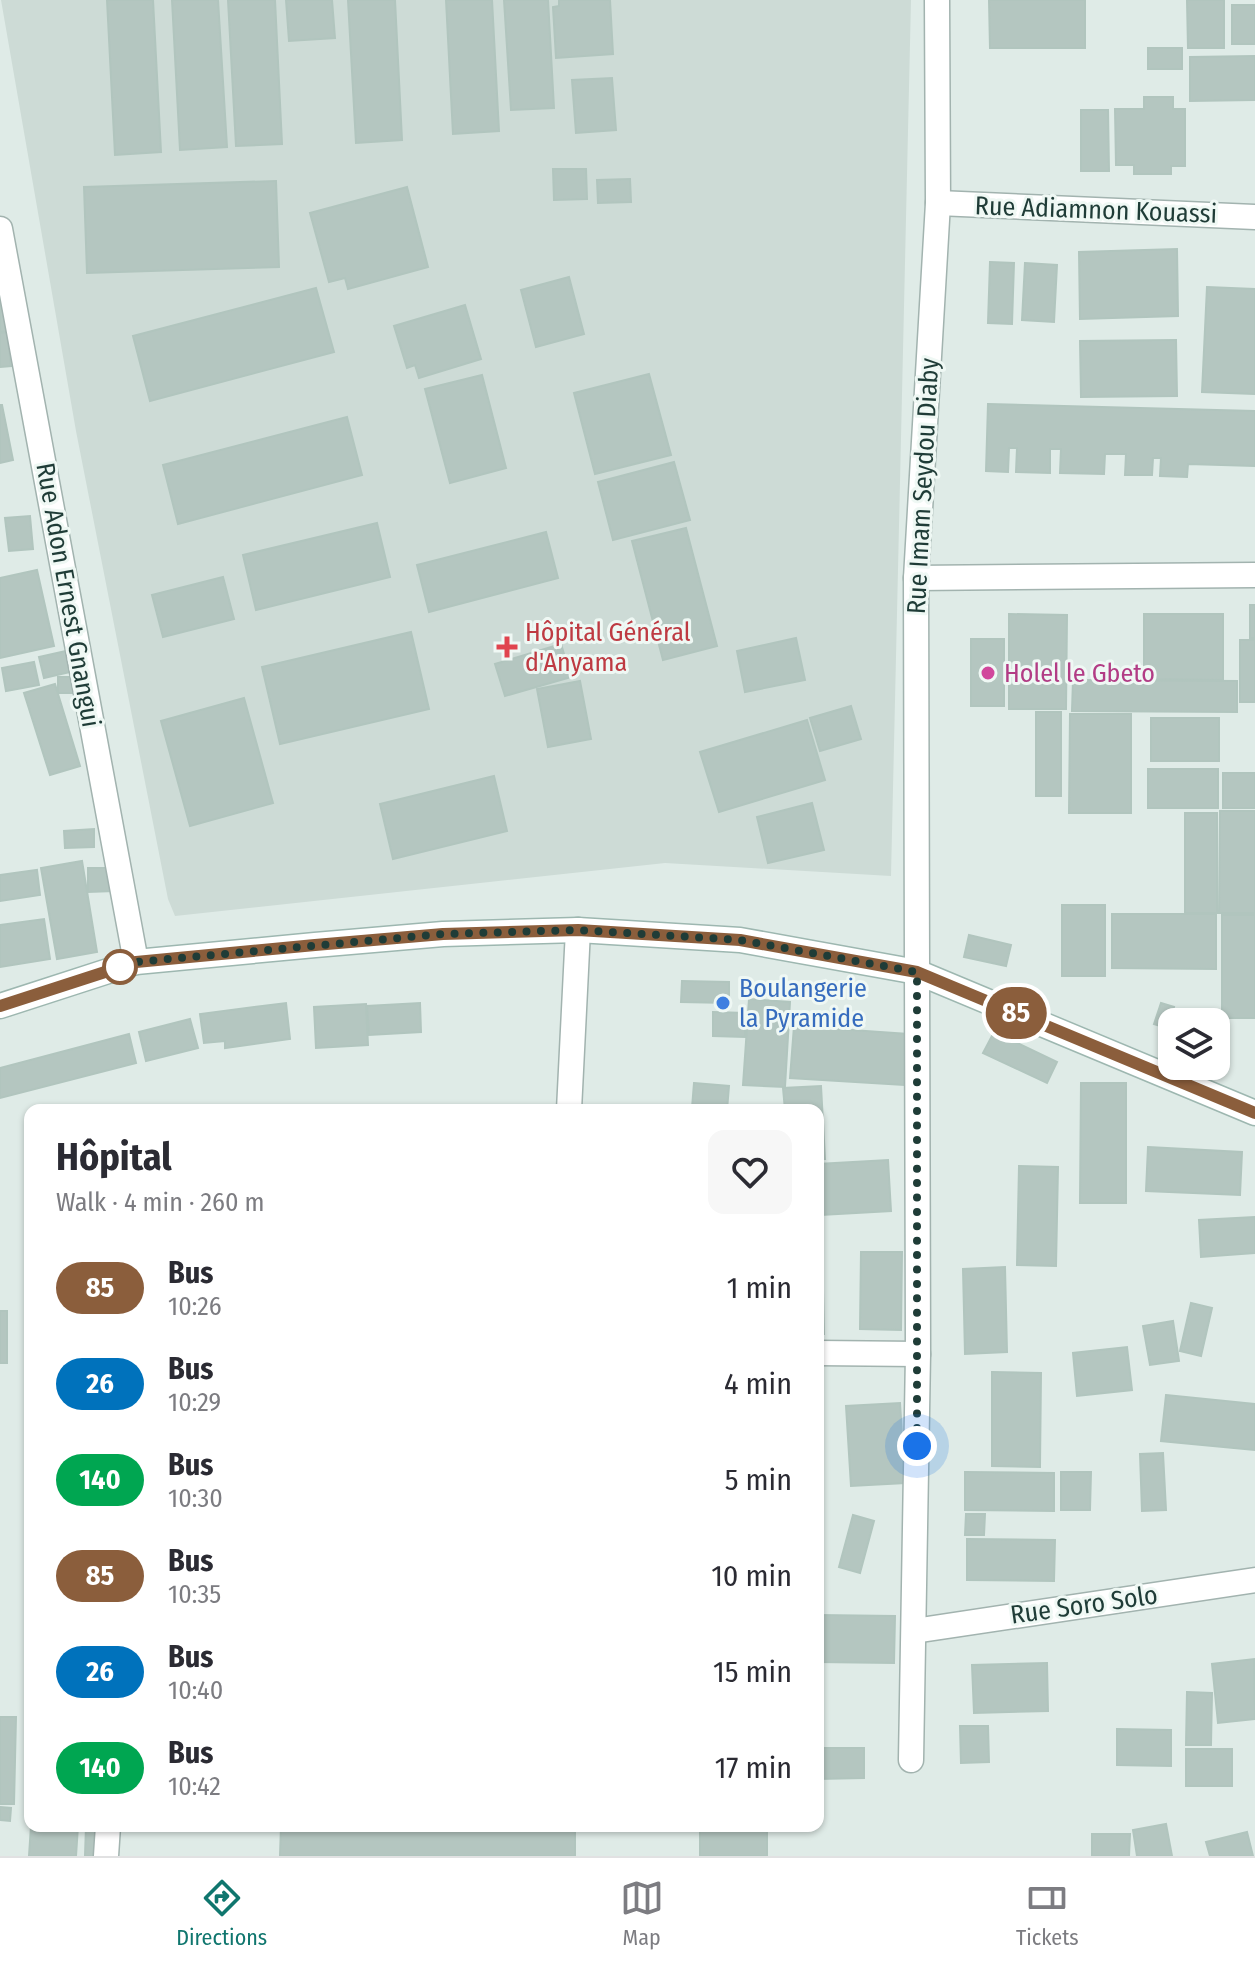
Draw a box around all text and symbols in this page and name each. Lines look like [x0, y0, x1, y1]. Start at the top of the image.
street label: Rue Adiamnon Kouassi [974, 190, 1218, 230]
street label: Rue Imam Seydou Diaby [901, 357, 945, 615]
street label: Rue Adon Ernest Gnangui [29, 460, 107, 730]
place label: Hôpital Général d'Anyama [525, 617, 691, 678]
marker: Hôpital Général d'Anyama [496, 636, 518, 658]
place label: Holel le Gbeto [1004, 658, 1155, 689]
marker: Holel le Gbeto [979, 664, 997, 682]
unlabelled marker [103, 950, 137, 984]
place label: Boulangerie la Pyramide [739, 973, 867, 1034]
line badge: 85 [980, 987, 1052, 1039]
marker: Boulangerie la Pyramide [714, 994, 732, 1012]
text: 85 [1002, 996, 1030, 1029]
map controls [1158, 1008, 1230, 1080]
button: layers [1158, 1008, 1230, 1080]
button: heart [708, 1130, 792, 1214]
text: Hôpital [56, 1134, 172, 1180]
text: Walk · 4 min · 260 m [56, 1187, 265, 1218]
text: Bus [168, 1255, 213, 1291]
text: 1 min [727, 1270, 792, 1306]
text: 85 [86, 1271, 114, 1304]
text: 10:26 [168, 1291, 222, 1322]
text: Bus [168, 1351, 213, 1387]
text: 4 min [724, 1366, 792, 1402]
text: 26 [86, 1367, 114, 1400]
text: 10:29 [168, 1387, 221, 1418]
your location [897, 1426, 937, 1466]
text: Bus [168, 1447, 213, 1483]
text: 5 min [725, 1462, 792, 1498]
text: 140 [79, 1463, 121, 1496]
text: 10:30 [168, 1483, 223, 1514]
text: Bus [168, 1543, 213, 1579]
text: 10 min [711, 1558, 792, 1594]
text: 85 [86, 1559, 114, 1592]
text: 10:35 [168, 1579, 221, 1610]
street label: Rue Soro Solo [1008, 1579, 1160, 1631]
text: Bus [168, 1639, 213, 1675]
text: 15 min [713, 1654, 792, 1690]
text: 26 [86, 1655, 114, 1688]
text: 10:40 [168, 1675, 223, 1706]
text: Bus [168, 1735, 213, 1771]
text: 17 min [715, 1750, 792, 1786]
text: 140 [79, 1751, 121, 1784]
text: 10:42 [168, 1771, 221, 1802]
tab: Directions [176, 1876, 267, 1951]
tab: Map [620, 1876, 664, 1951]
tab: Tickets [1016, 1876, 1079, 1951]

